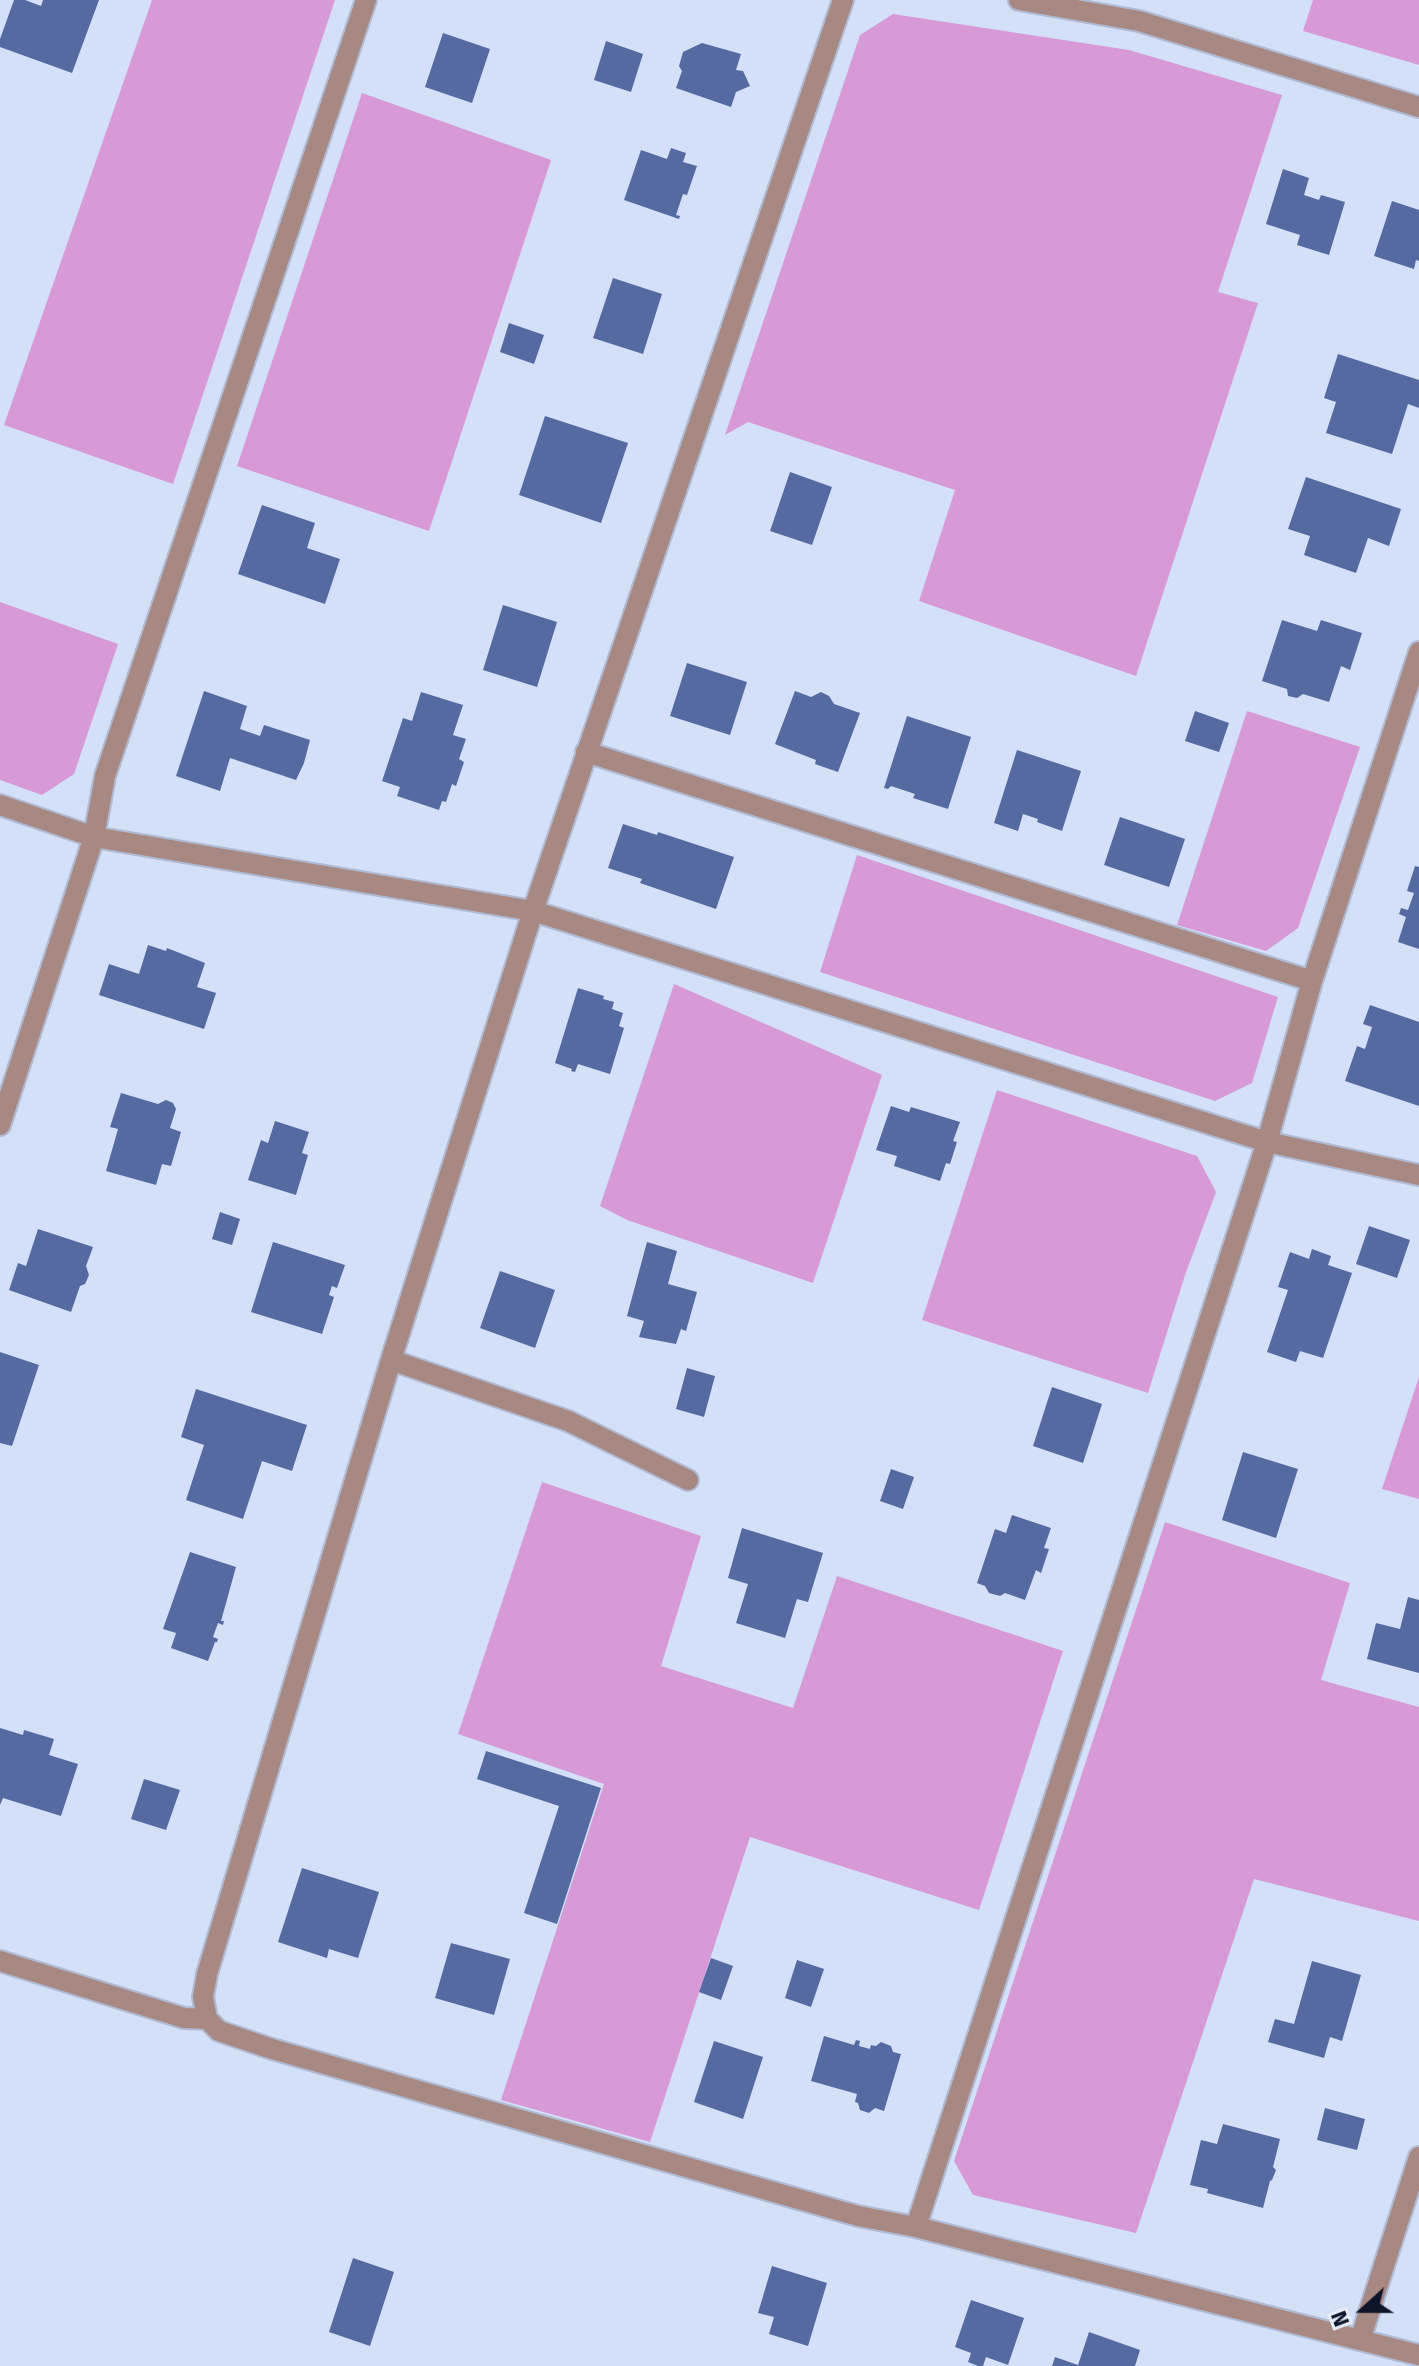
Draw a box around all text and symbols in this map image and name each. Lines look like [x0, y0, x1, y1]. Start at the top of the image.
north arrow [1323, 2270, 1403, 2350]
text: N [1325, 2307, 1355, 2330]

